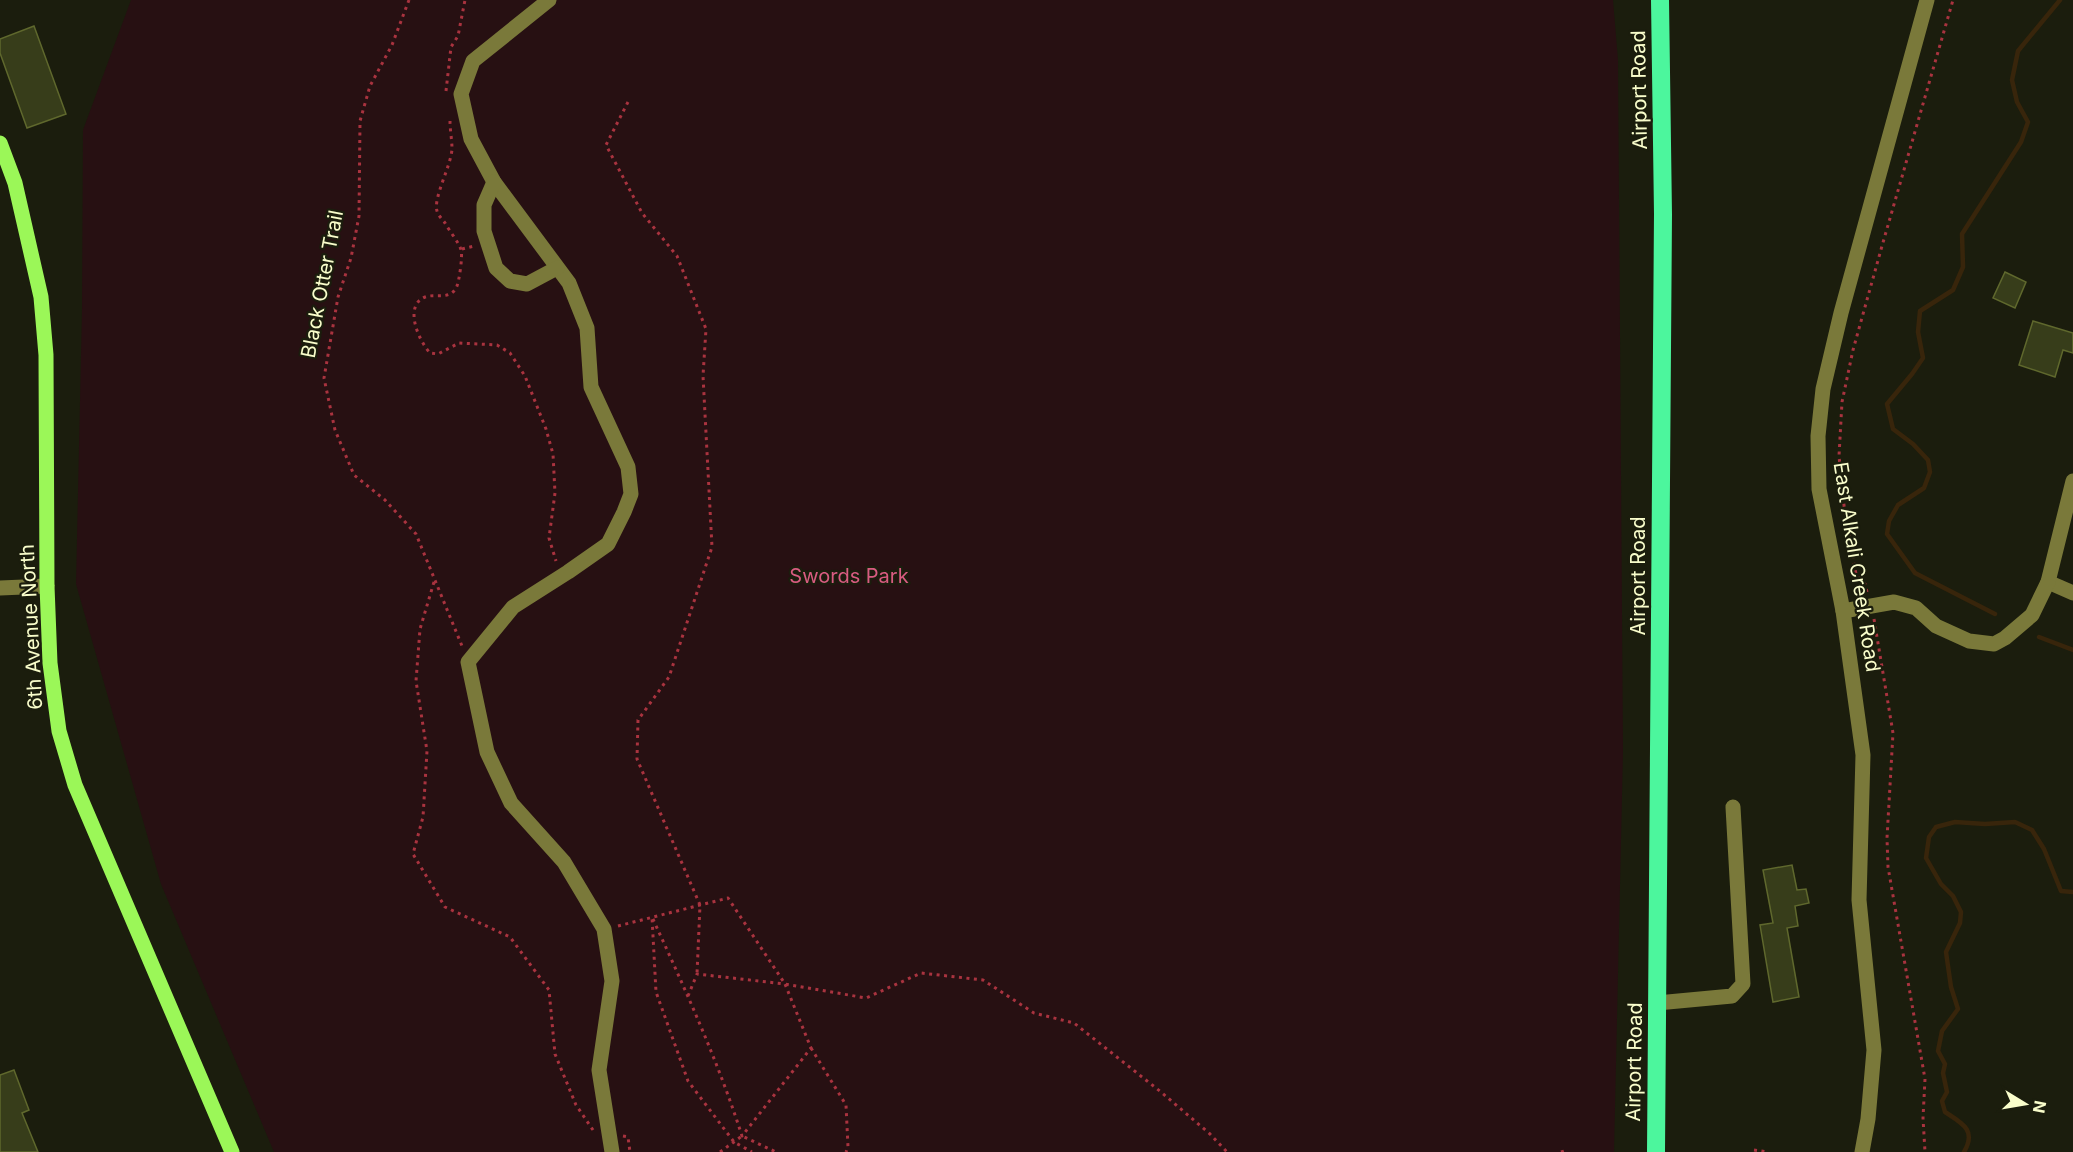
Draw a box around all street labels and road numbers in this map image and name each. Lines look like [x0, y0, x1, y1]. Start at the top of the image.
street label: Airport Road [1626, 30, 1652, 150]
street label: Black Otter Trail [296, 208, 348, 360]
street label: East Alkali Creek Road [1829, 460, 1885, 674]
street label: Airport Road [1626, 516, 1650, 636]
street label: 6th Avenue North [15, 544, 47, 710]
street label: Airport Road [1621, 1002, 1647, 1122]

